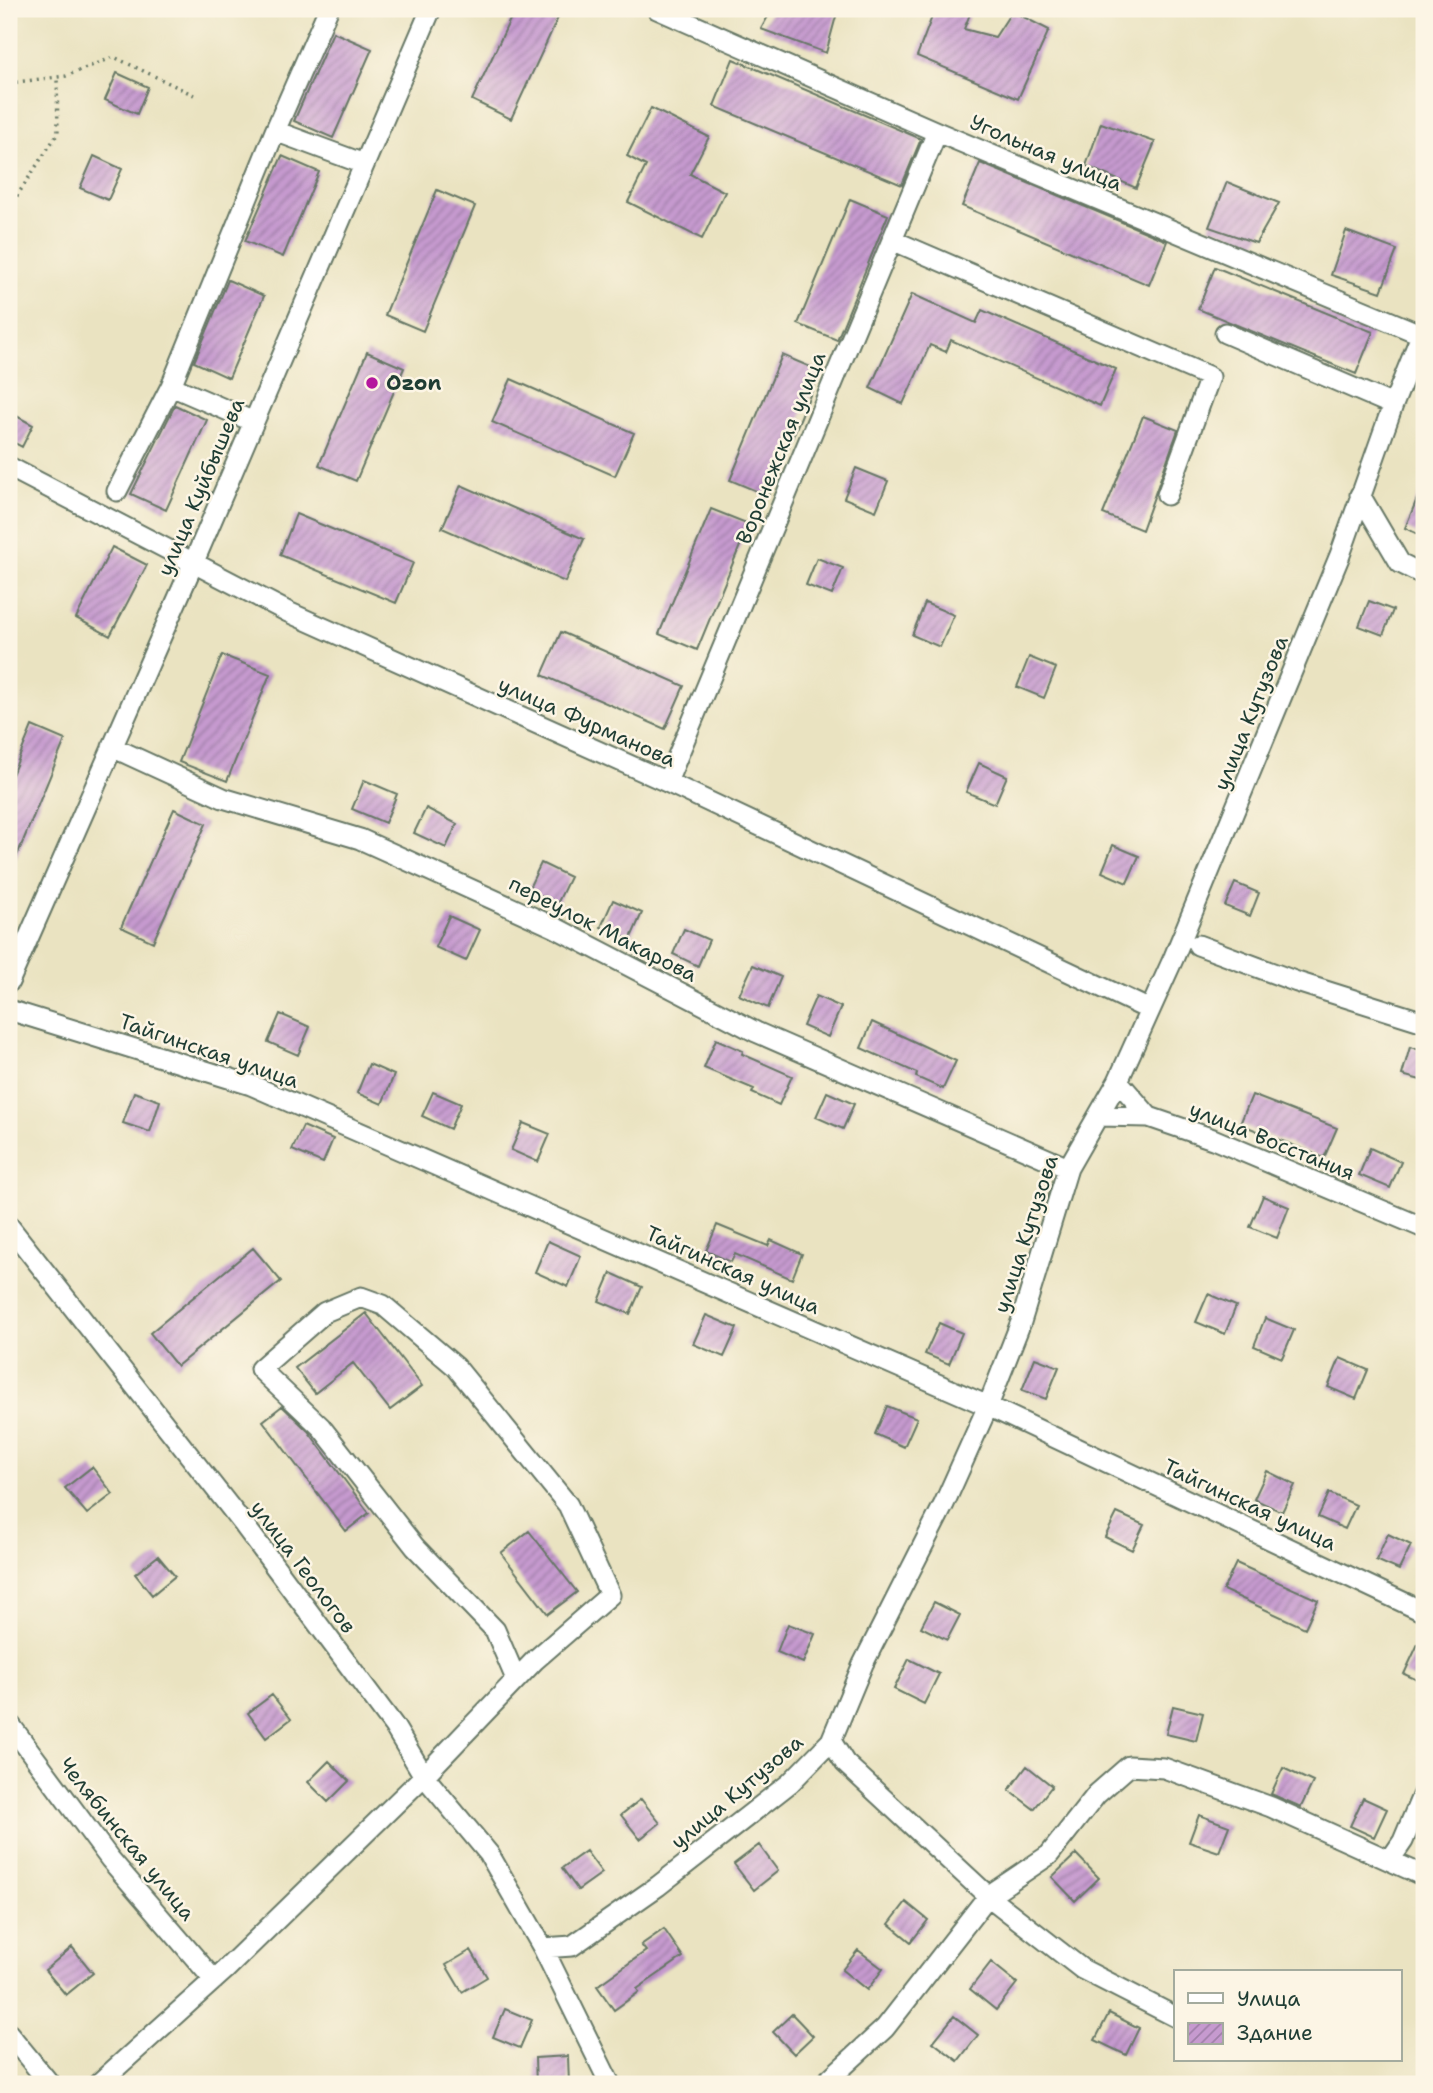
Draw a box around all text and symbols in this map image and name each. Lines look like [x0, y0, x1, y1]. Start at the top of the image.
street label: Угольная улица [965, 108, 1127, 198]
street label: Воронежская улица [730, 348, 832, 548]
place label: Ozon [386, 369, 441, 397]
marker: Ozon [364, 375, 380, 391]
street label: улица Куйбышева [151, 394, 251, 580]
street label: улица Кутузова [1207, 631, 1295, 795]
street label: улица Фурманова [494, 670, 680, 774]
street label: переулок Макарова [504, 869, 702, 989]
street label: Тайгинская улица [116, 1007, 302, 1095]
street label: улица Восстания [1185, 1095, 1359, 1187]
street label: улица Кутузова [987, 1151, 1065, 1317]
street label: Тайгинская улица [641, 1219, 825, 1321]
street label: Тайгинская улица [1159, 1453, 1341, 1557]
street label: улица Геологов [244, 1495, 362, 1639]
street label: улица Кутузова [665, 1728, 809, 1856]
street label: Челябинская улица [52, 1752, 202, 1926]
legend [1174, 1970, 1402, 2062]
text: Улица [1237, 1985, 1300, 2013]
text: Здание [1237, 2019, 1313, 2047]

